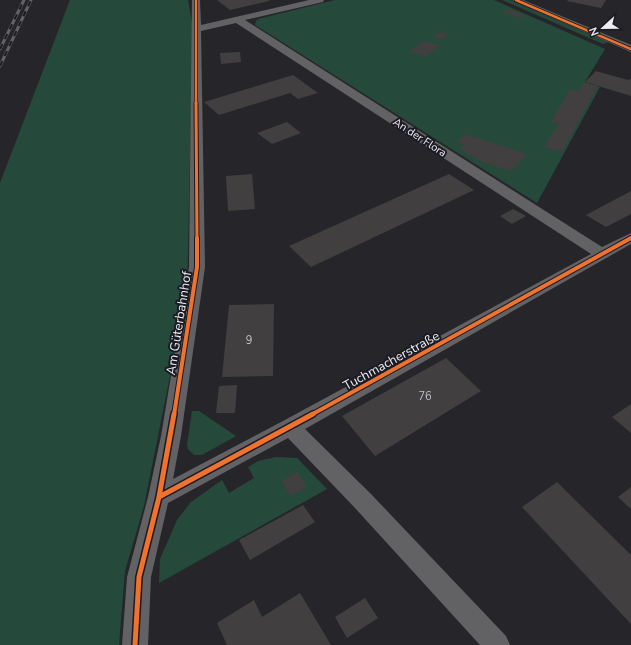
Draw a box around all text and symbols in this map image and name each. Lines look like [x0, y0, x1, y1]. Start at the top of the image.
north arrow [583, 8, 623, 48]
text: N [586, 25, 603, 38]
street label: An der Flora [390, 114, 450, 160]
street label: Am Güterbahnhof [162, 269, 196, 376]
street label: Tuchmacherstraße [340, 327, 443, 395]
house number: 9 [246, 333, 252, 348]
house number: 76 [418, 389, 432, 404]

